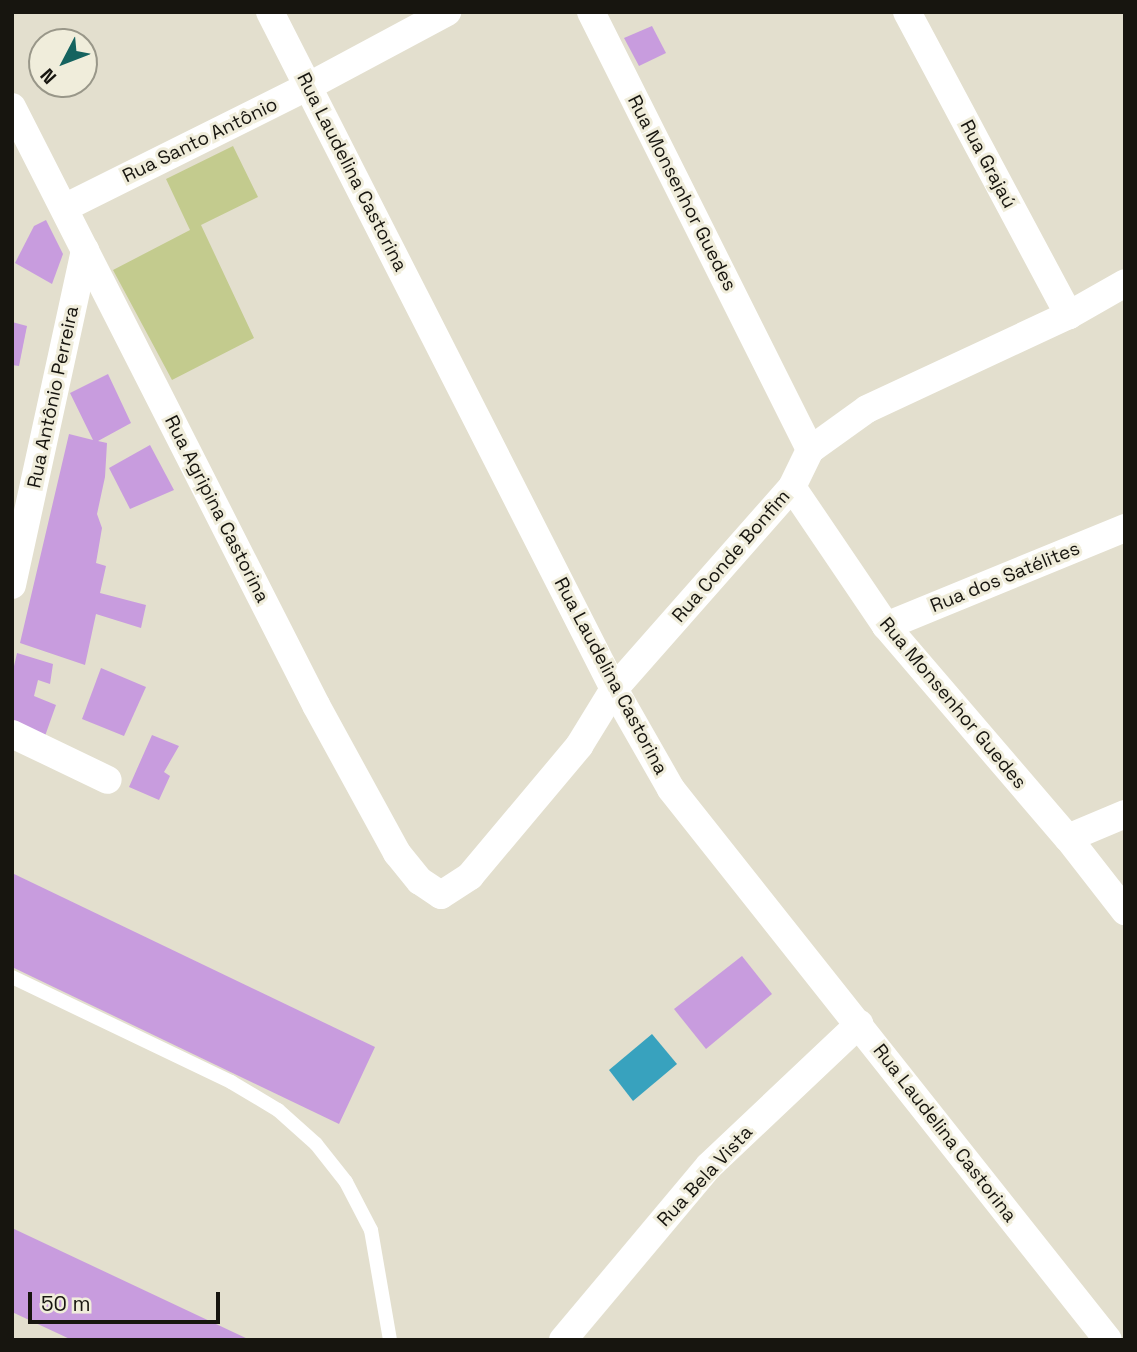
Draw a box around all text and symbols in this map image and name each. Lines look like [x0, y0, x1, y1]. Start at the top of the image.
north arrow [28, 28, 98, 98]
text: N [35, 63, 62, 89]
street label: Rua Laudelina Castorina [292, 69, 412, 275]
street label: Rua Monsenhor Guedes [623, 91, 741, 295]
street label: Rua Santo Antônio [119, 93, 281, 187]
street label: Rua Grajaú [955, 116, 1021, 212]
street label: Rua Antônio Perreira [23, 304, 83, 490]
street label: Rua Agripina Castorina [160, 412, 274, 606]
street label: Rua Conde Bonfim [667, 485, 795, 627]
street label: Rua dos Satélites [927, 537, 1083, 617]
street label: Rua Laudelina Castorina [549, 574, 673, 778]
street label: Rua Monsenhor Guedes [875, 613, 1031, 793]
street label: Rua Laudelina Castorina [868, 1039, 1022, 1227]
street label: Rua Bela Vista [652, 1121, 758, 1231]
scale bar [32, 1278, 224, 1322]
text: 50 m [41, 1290, 91, 1317]

